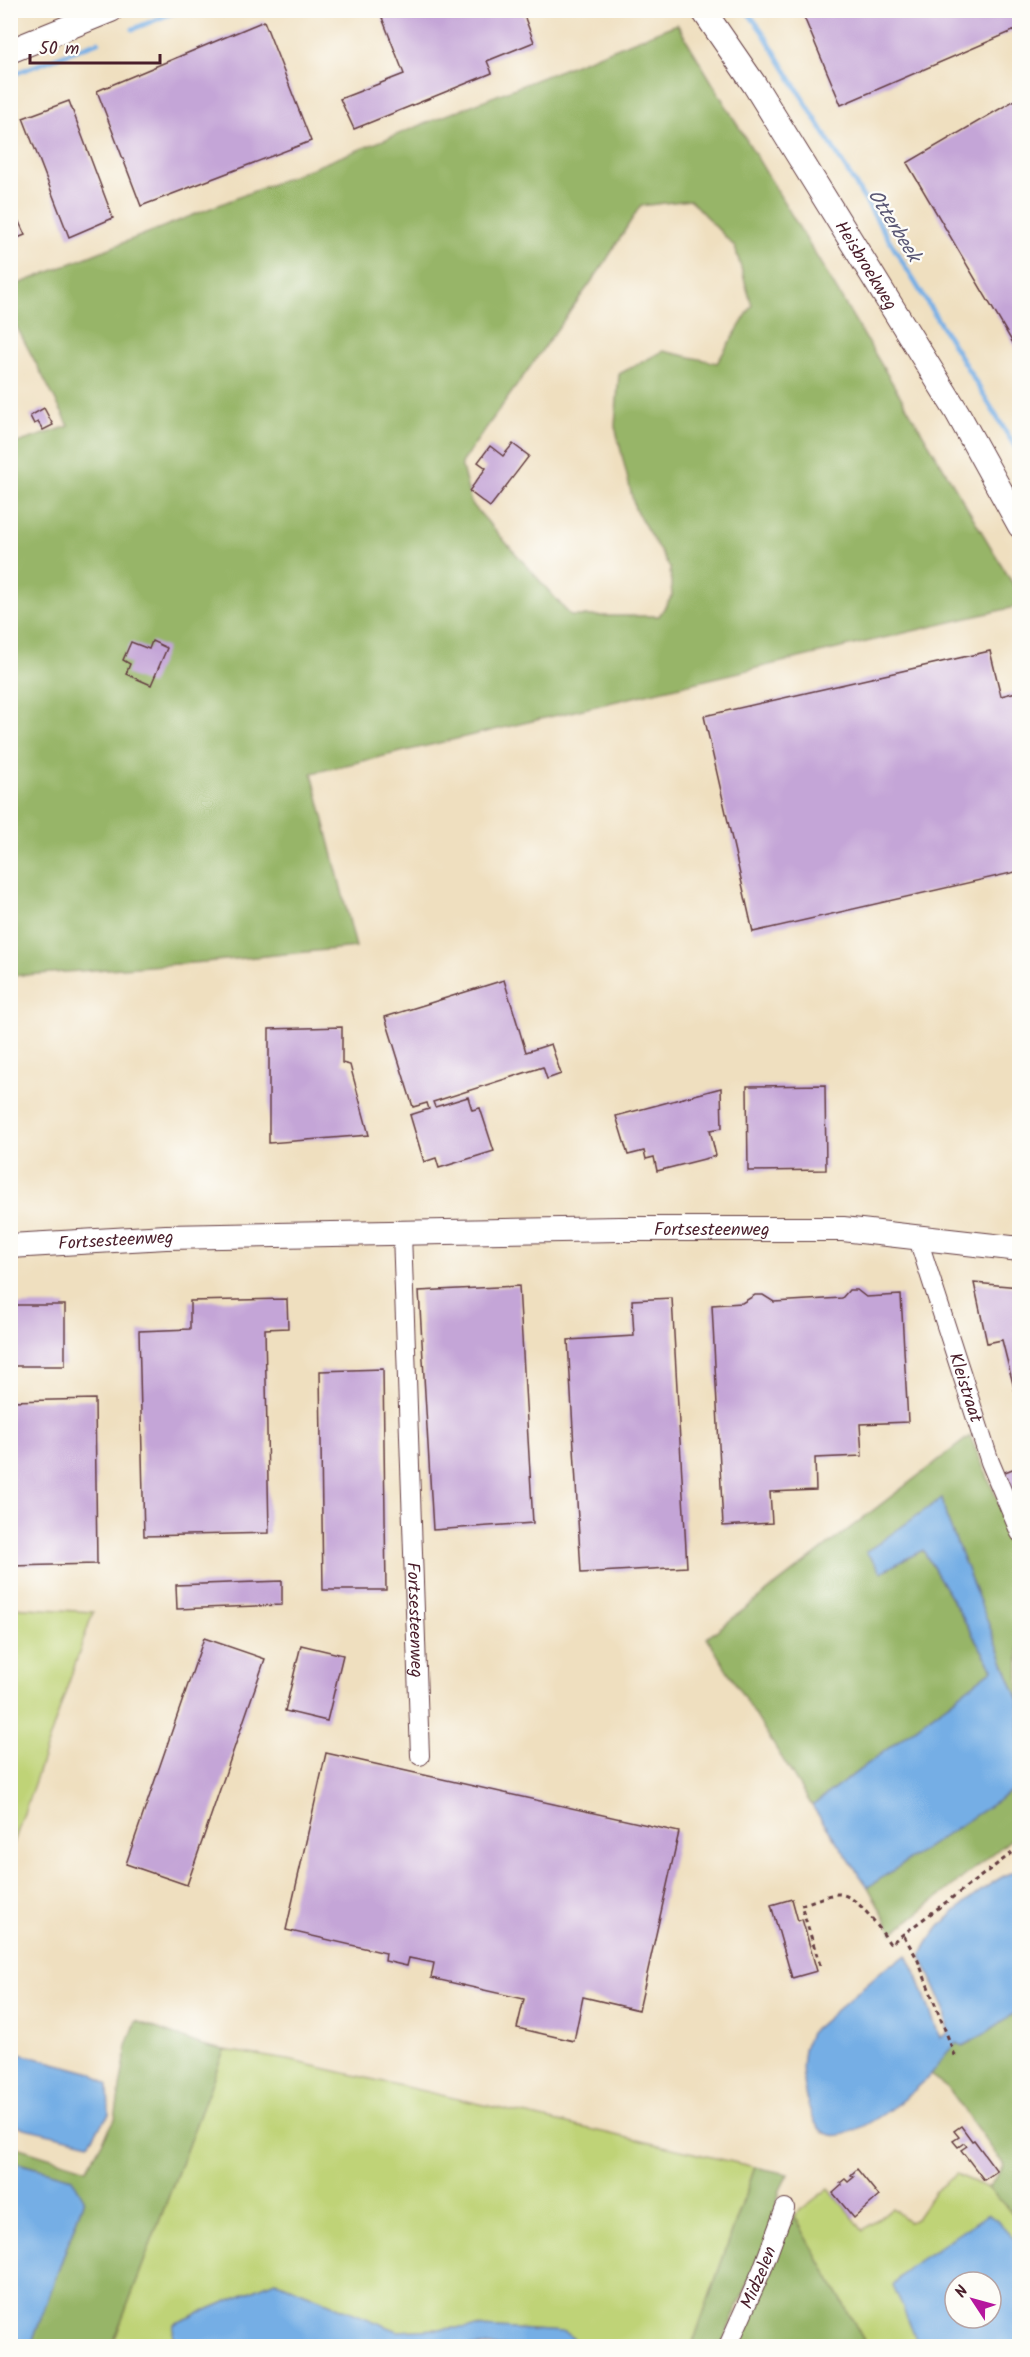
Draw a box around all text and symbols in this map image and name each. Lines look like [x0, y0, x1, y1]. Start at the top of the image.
scale bar [30, 27, 160, 65]
text: 50 m [39, 35, 79, 64]
water label: Otterbeek [858, 183, 930, 271]
street label: Heisbroekweg [826, 215, 904, 317]
street label: Fortsesteenweg [654, 1216, 769, 1245]
street label: Fortsesteenweg [57, 1224, 174, 1259]
street label: Kleistraat [940, 1349, 990, 1428]
street label: Fortsesteenweg [397, 1562, 430, 1678]
street label: Midzelen [733, 2242, 786, 2314]
north arrow [943, 2270, 1003, 2330]
text: N [949, 2281, 975, 2304]

